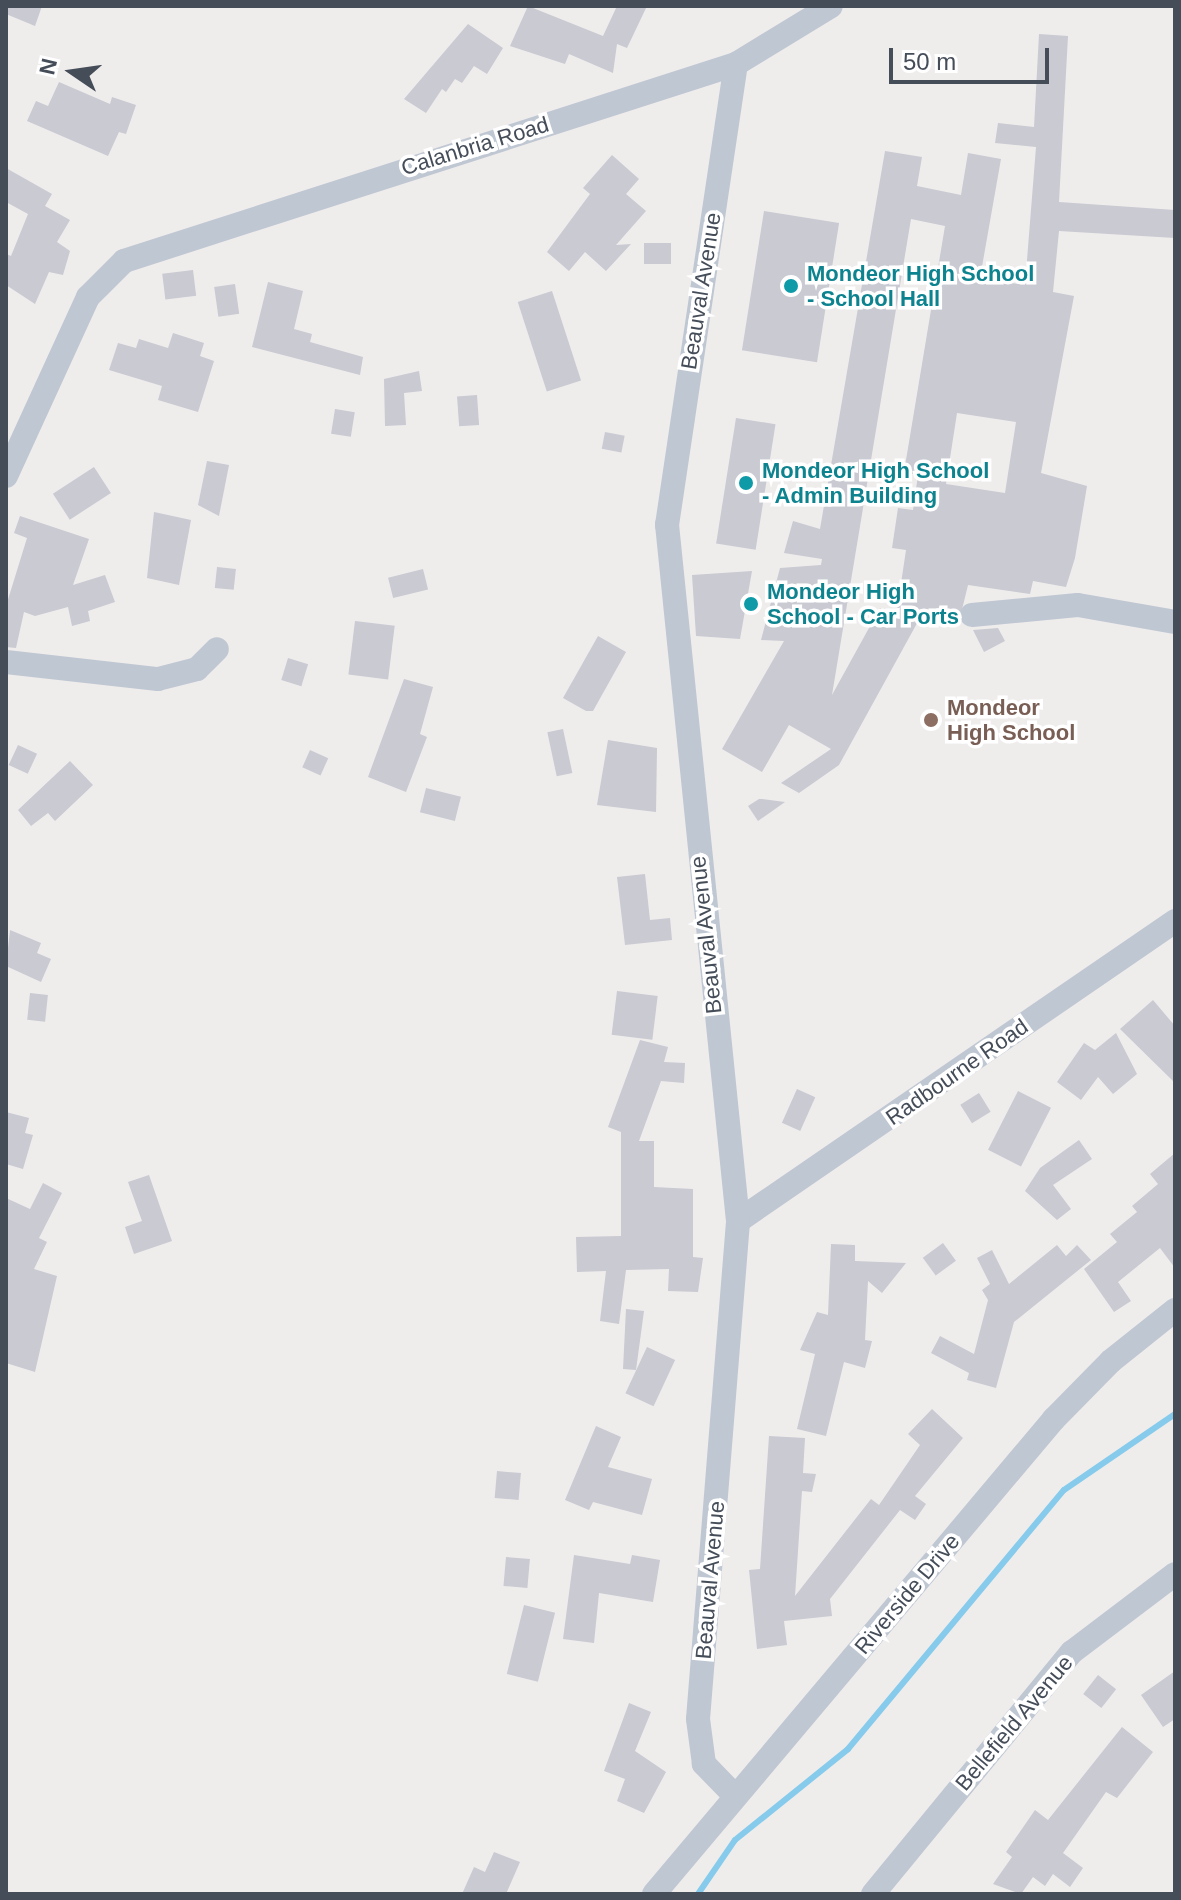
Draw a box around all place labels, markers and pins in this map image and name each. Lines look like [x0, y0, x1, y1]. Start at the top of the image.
place label: Mondeor High School - School Hall [807, 260, 1034, 312]
marker: Mondeor High School - School Hall [782, 277, 800, 295]
place label: Mondeor High School - Admin Building [762, 457, 989, 508]
marker: Mondeor High School - Admin Building [737, 474, 755, 492]
place label: Mondeor High School - Car Ports [767, 578, 959, 630]
marker: Mondeor High School - Car Ports [742, 595, 760, 613]
place label: Mondeor High School [947, 694, 1075, 746]
marker: Mondeor High School [922, 711, 940, 729]

